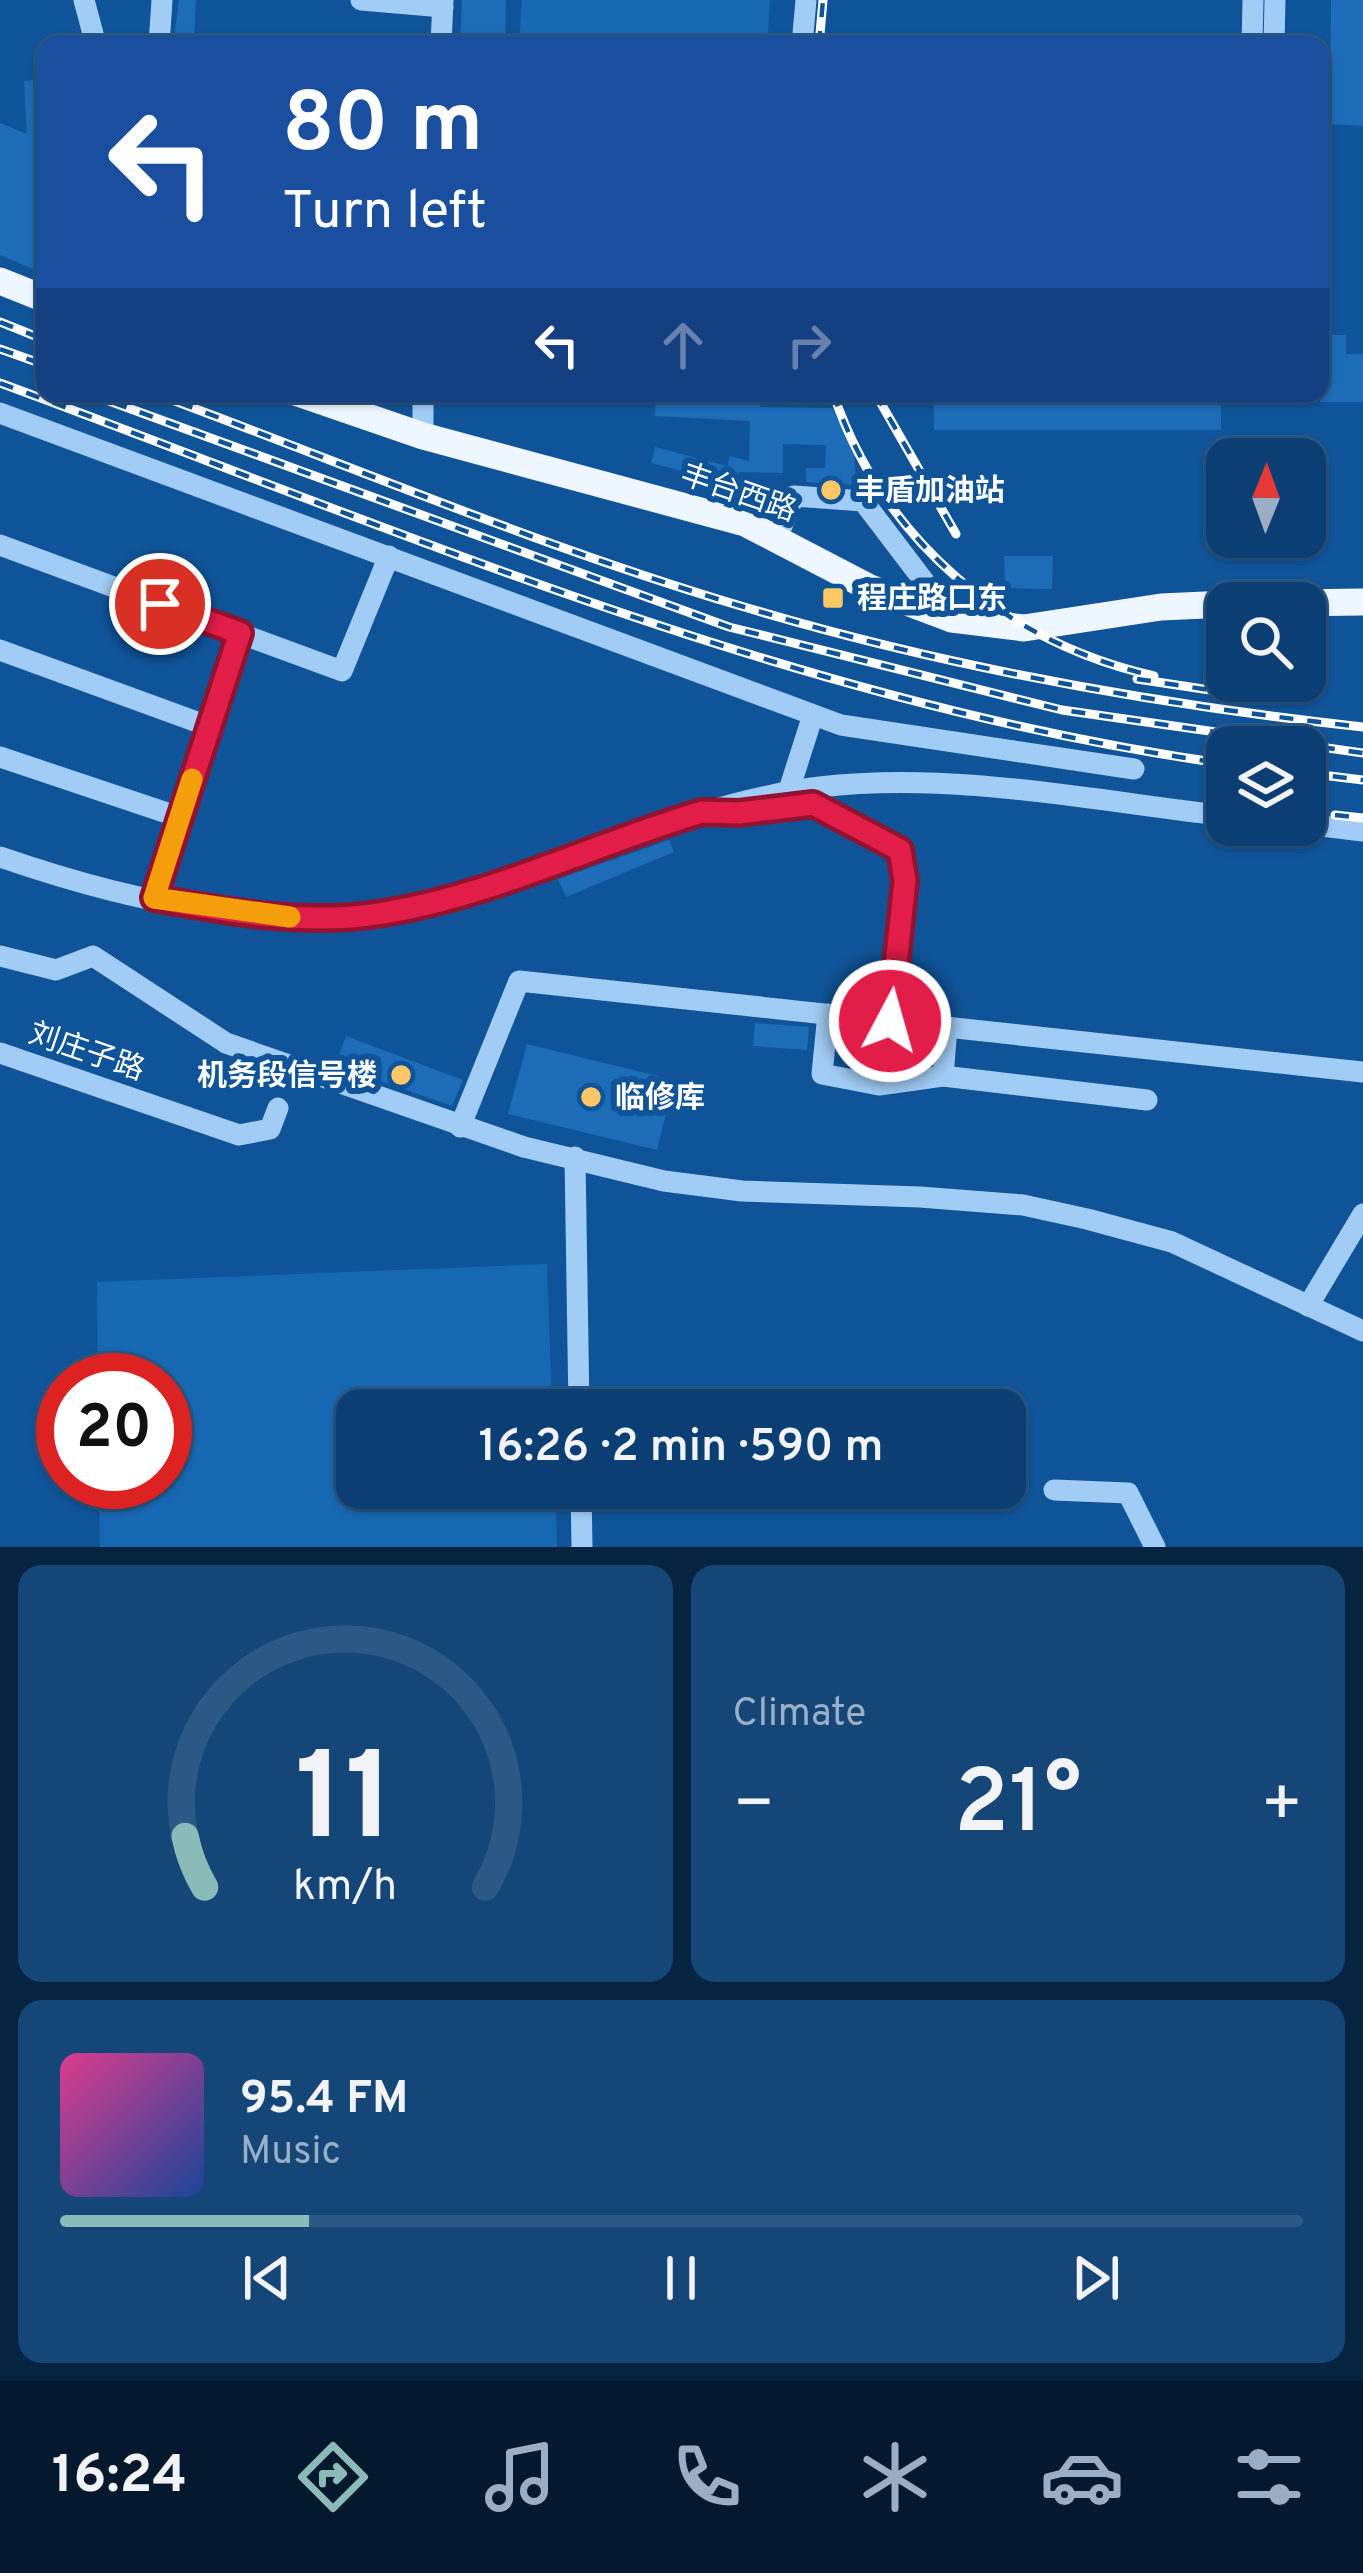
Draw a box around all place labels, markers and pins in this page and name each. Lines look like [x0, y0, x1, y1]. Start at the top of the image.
place label: 丰盾加油站 [855, 474, 1005, 511]
marker: 丰盾加油站 [818, 477, 844, 503]
pin [109, 553, 211, 655]
place label: 程庄路口东 [857, 582, 1007, 619]
marker: 程庄路口东 [820, 585, 846, 611]
place label: 机务段信号楼 [197, 1059, 377, 1096]
marker: 机务段信号楼 [388, 1062, 414, 1088]
place label: 临修库 [615, 1081, 705, 1118]
marker: 临修库 [578, 1084, 604, 1110]

